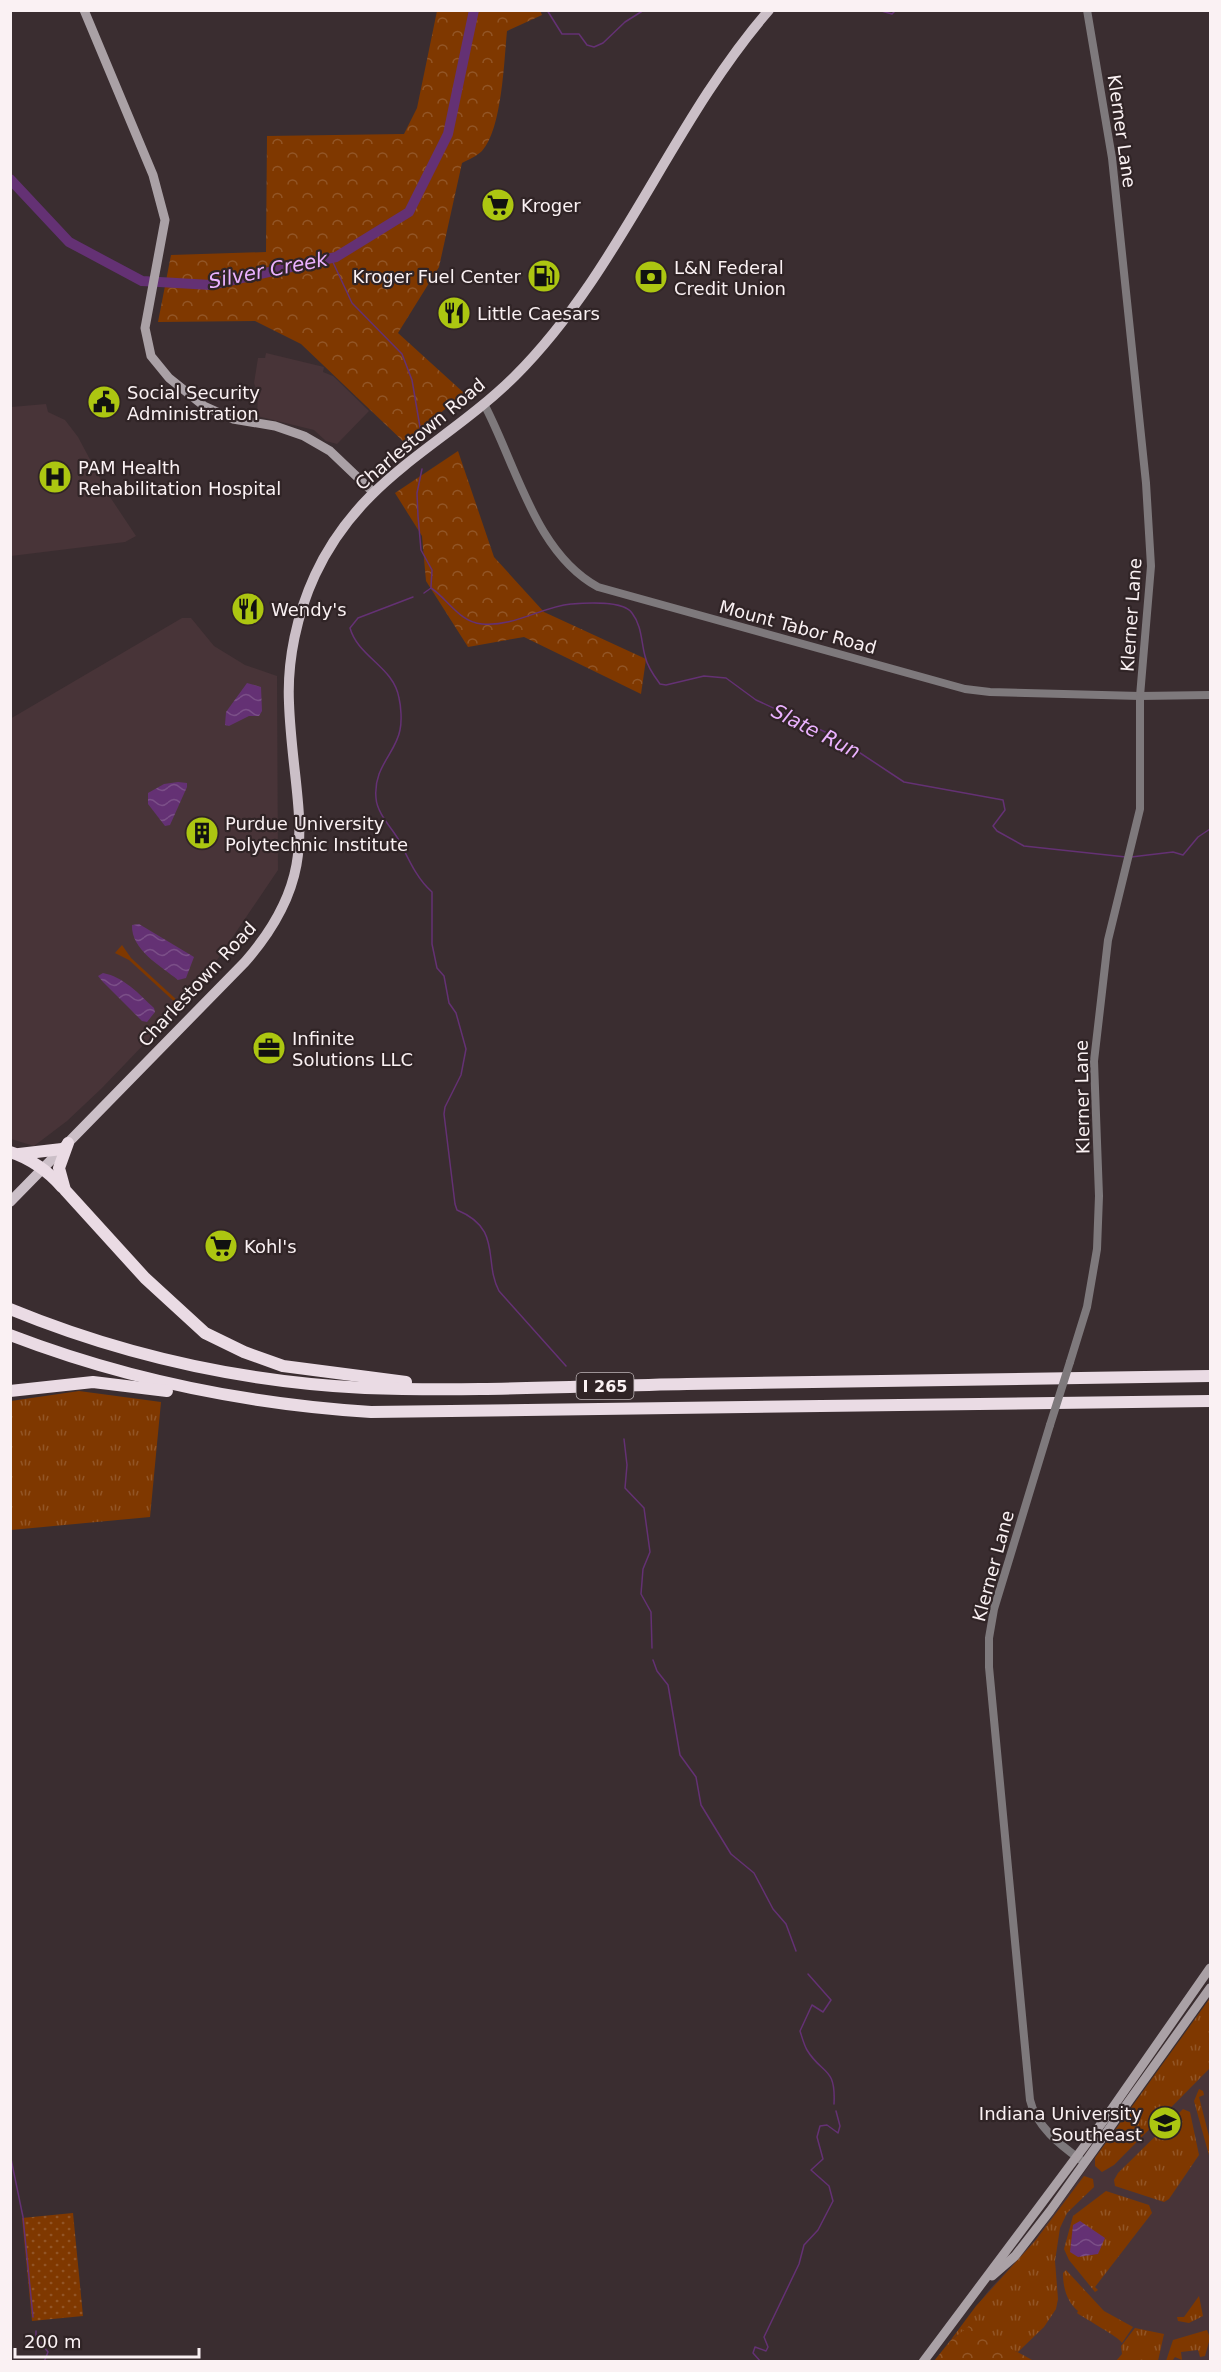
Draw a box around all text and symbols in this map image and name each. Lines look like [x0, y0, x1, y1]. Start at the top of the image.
street label: Klerner Lane [1104, 73, 1140, 189]
supermarket icon: Kroger [480, 187, 516, 223]
place label: Kroger [521, 195, 581, 216]
water label: Silver Creek [206, 246, 331, 293]
place label: L&N Federal Credit Union [674, 257, 786, 299]
fuel station icon: Kroger Fuel Center [526, 258, 562, 294]
bank icon: L&N Federal Credit Union [633, 259, 669, 295]
place label: Kroger Fuel Center [352, 266, 522, 287]
restaurant icon: Little Caesars [436, 295, 472, 331]
place label: Little Caesars [477, 303, 600, 324]
street label: Charlestown Road [351, 374, 489, 494]
place label: Social Security Administration [127, 382, 260, 424]
public building icon: Social Security Administration [86, 384, 122, 420]
place label: PAM Health Rehabilitation Hospital [78, 457, 281, 499]
hospital icon: PAM Health Rehabilitation Hospital [37, 459, 73, 495]
street label: Klerner Lane [1117, 557, 1145, 673]
restaurant icon: Wendy's [230, 591, 266, 627]
street label: Mount Tabor Road [717, 596, 879, 658]
place label: Wendy's [271, 599, 347, 620]
water label: Slate Run [768, 698, 864, 764]
place label: Purdue University Polytechnic Institute [225, 813, 408, 855]
building icon: Purdue University Polytechnic Institute [184, 815, 220, 851]
street label: Charlestown Road [134, 917, 260, 1051]
place label: Infinite Solutions LLC [292, 1028, 413, 1070]
office icon: Infinite Solutions LLC [251, 1030, 287, 1066]
street label: Klerner Lane [1071, 1040, 1093, 1154]
supermarket icon: Kohl's [203, 1228, 239, 1264]
place label: Kohl's [244, 1236, 297, 1257]
road number: I 265 [576, 1373, 634, 1399]
street label: Klerner Lane [968, 1508, 1018, 1624]
place label: Indiana University Southeast [979, 2103, 1142, 2145]
school or university icon: Indiana University Southeast [1147, 2105, 1183, 2141]
scale bar [15, 2321, 200, 2359]
text: 200 m [24, 2331, 82, 2352]

